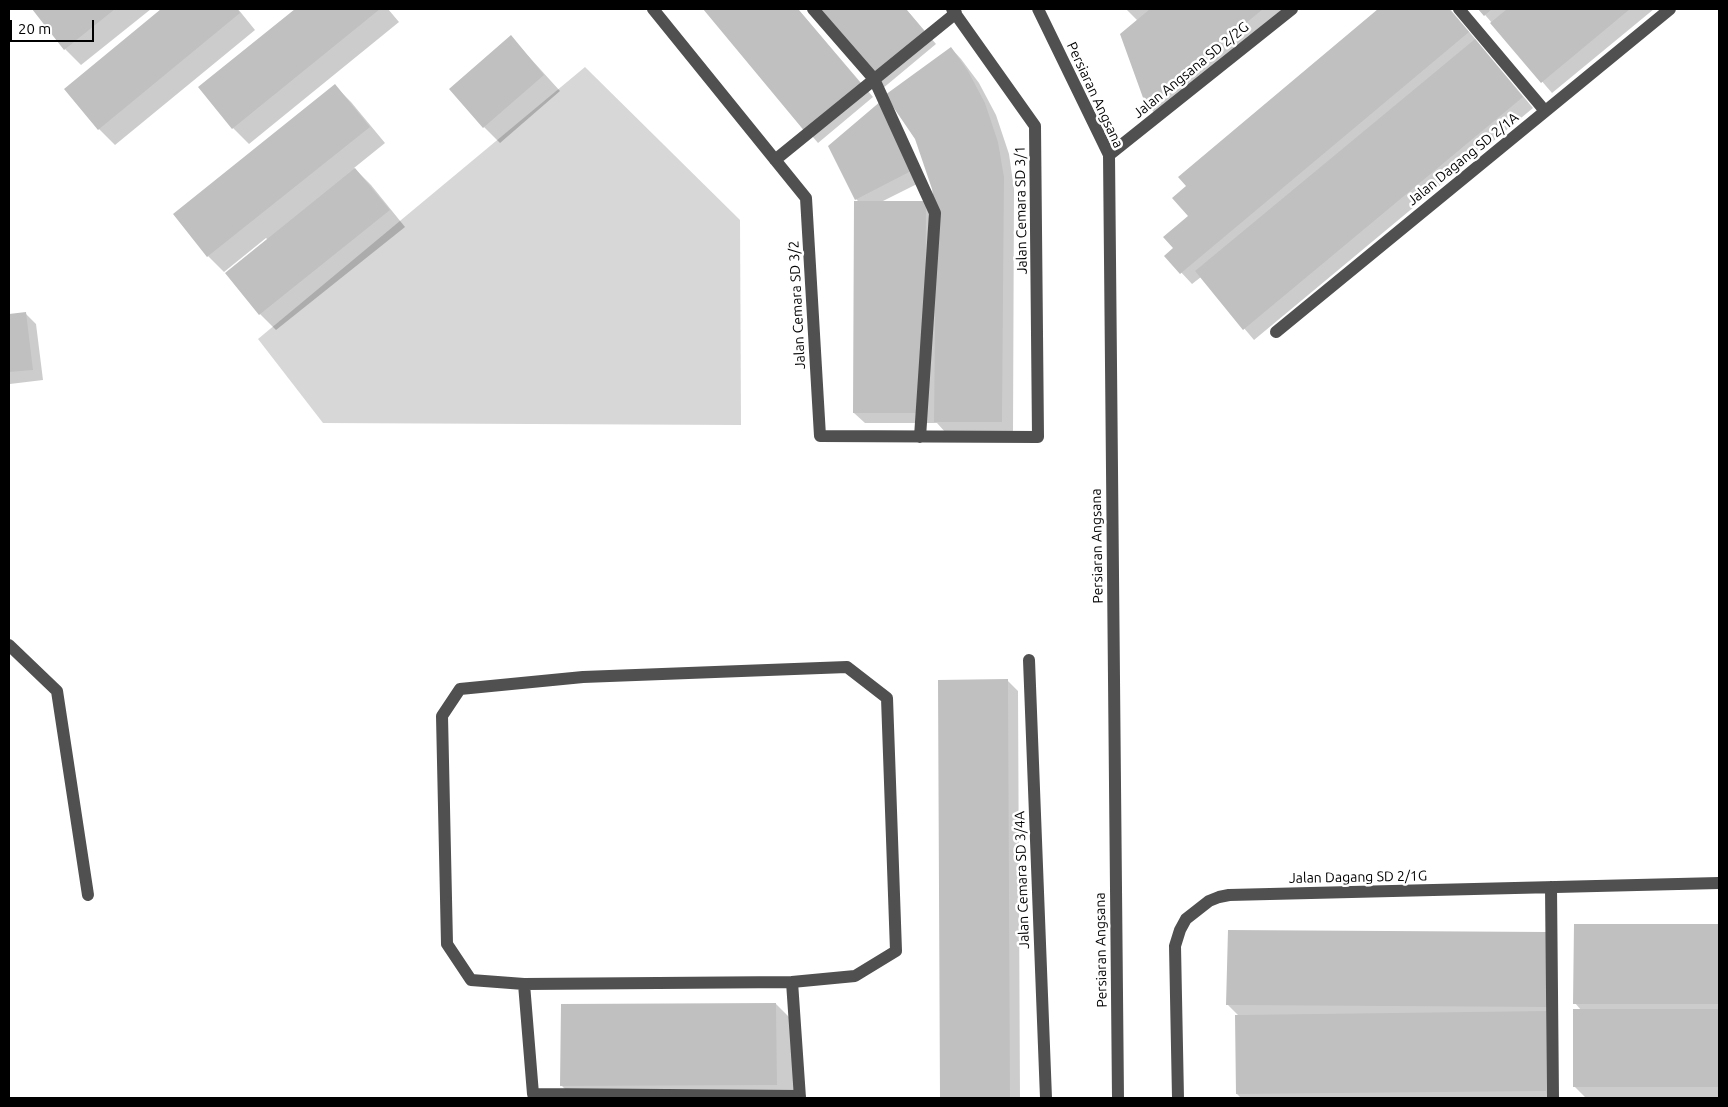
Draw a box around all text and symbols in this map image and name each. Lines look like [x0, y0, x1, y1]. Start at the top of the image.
scale bar [12, 10, 96, 42]
street label: Jalan Angsana SD 2/2G [1130, 18, 1252, 122]
text: 20 m [18, 20, 51, 37]
street label: Persiaran Angsana [1063, 39, 1127, 151]
street label: Jalan Dagang SD 2/1A [1404, 109, 1522, 209]
street label: Jalan Cemara SD 3/1 [1011, 145, 1031, 275]
street label: Jalan Cemara SD 3/2 [785, 240, 809, 370]
street label: Persiaran Angsana [1088, 488, 1106, 604]
street label: Jalan Cemara SD 3/4A [1011, 811, 1033, 949]
street label: Jalan Dagang SD 2/1G [1289, 867, 1427, 887]
street label: Persiaran Angsana [1092, 892, 1110, 1008]

